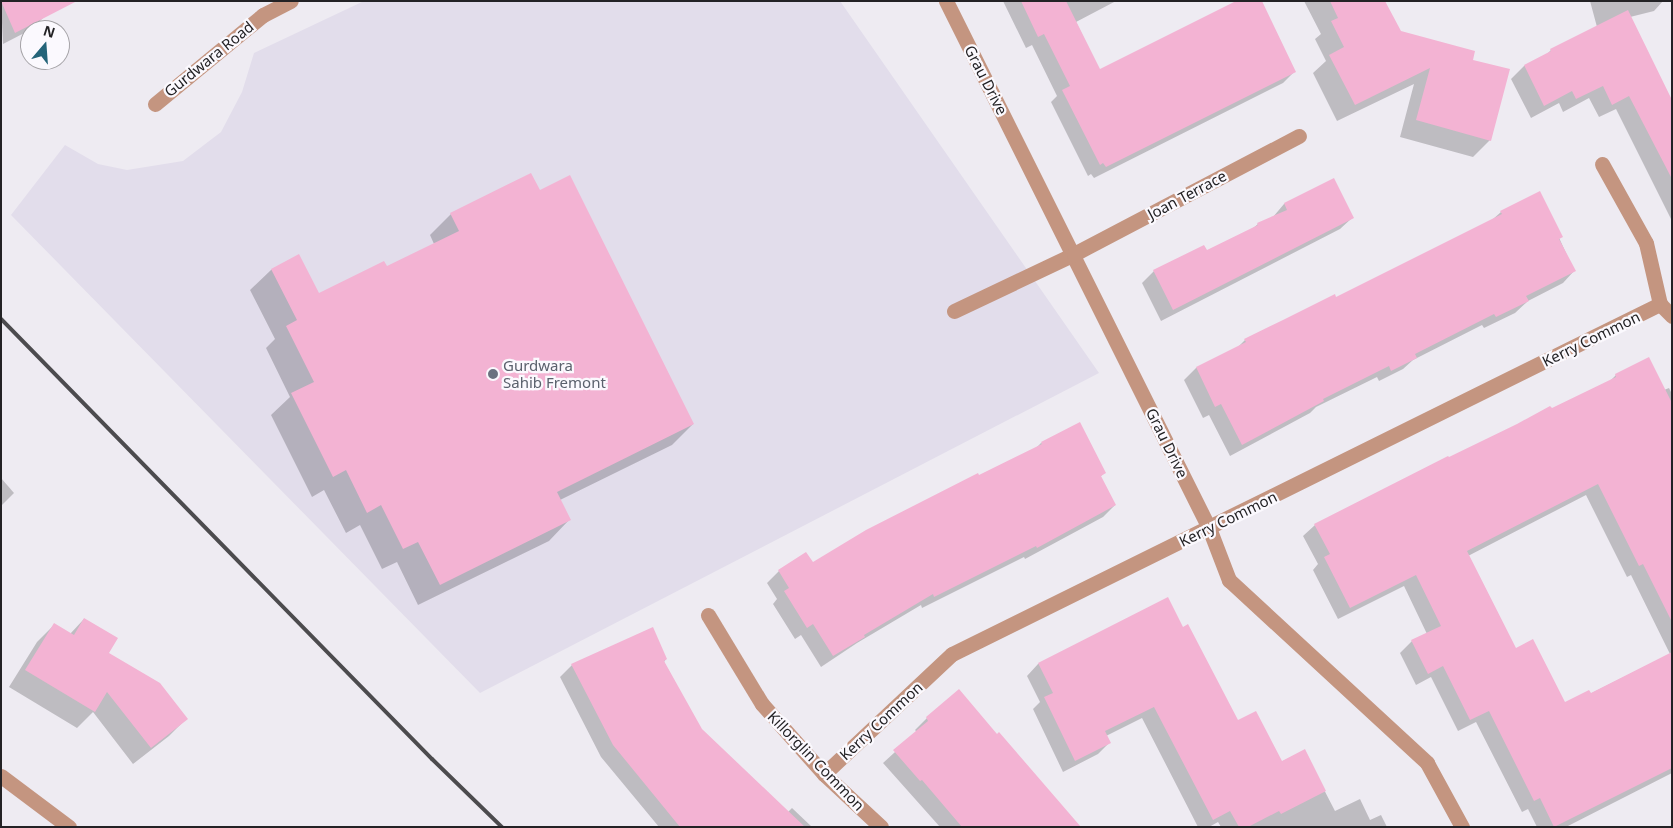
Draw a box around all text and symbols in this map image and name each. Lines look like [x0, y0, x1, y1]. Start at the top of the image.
street label: Gurdwara Road [161, 17, 257, 101]
north arrow [20, 20, 70, 70]
text: N [41, 20, 58, 42]
street label: Grau Drive [961, 42, 1011, 118]
street label: Joan Terrace [1145, 167, 1229, 223]
street label: Kerry Common [1539, 308, 1643, 370]
place label: Gurdwara Sahib Fremont [503, 356, 606, 391]
marker: Gurdwara Sahib Fremont [487, 368, 499, 380]
street label: Grau Drive [1142, 405, 1192, 481]
street label: Kerry Common [1176, 488, 1280, 550]
street label: Kerry Common [836, 678, 926, 764]
street label: Killorglin Common [764, 708, 868, 814]

